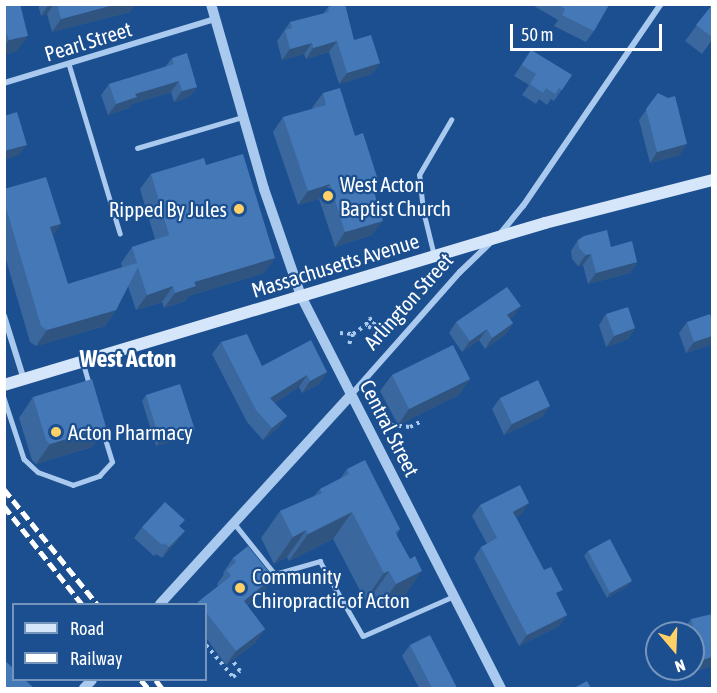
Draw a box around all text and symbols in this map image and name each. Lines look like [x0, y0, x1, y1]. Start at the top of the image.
scale bar [513, 12, 664, 50]
street label: Pearl Street [41, 16, 135, 66]
text: 50 m [521, 24, 553, 45]
place label: West Acton Baptist Church [340, 171, 451, 221]
marker: West Acton Baptist Church [321, 189, 335, 203]
place label: Ripped By Jules [109, 196, 227, 222]
marker: Ripped By Jules [232, 202, 246, 216]
street label: Massachusetts Avenue [248, 228, 422, 302]
street label: Arlington Street [358, 248, 458, 354]
district label: West Acton [80, 345, 176, 373]
street label: Central Street [355, 375, 425, 481]
place label: Acton Pharmacy [68, 419, 193, 445]
marker: Acton Pharmacy [49, 425, 63, 439]
place label: Community Chiropractic of Acton [252, 563, 410, 613]
marker: Community Chiropractic of Acton [233, 581, 247, 595]
legend [12, 603, 207, 681]
text: Road [70, 618, 104, 639]
north arrow [645, 621, 705, 681]
text: Railway [70, 648, 122, 669]
text: N [673, 656, 688, 676]

